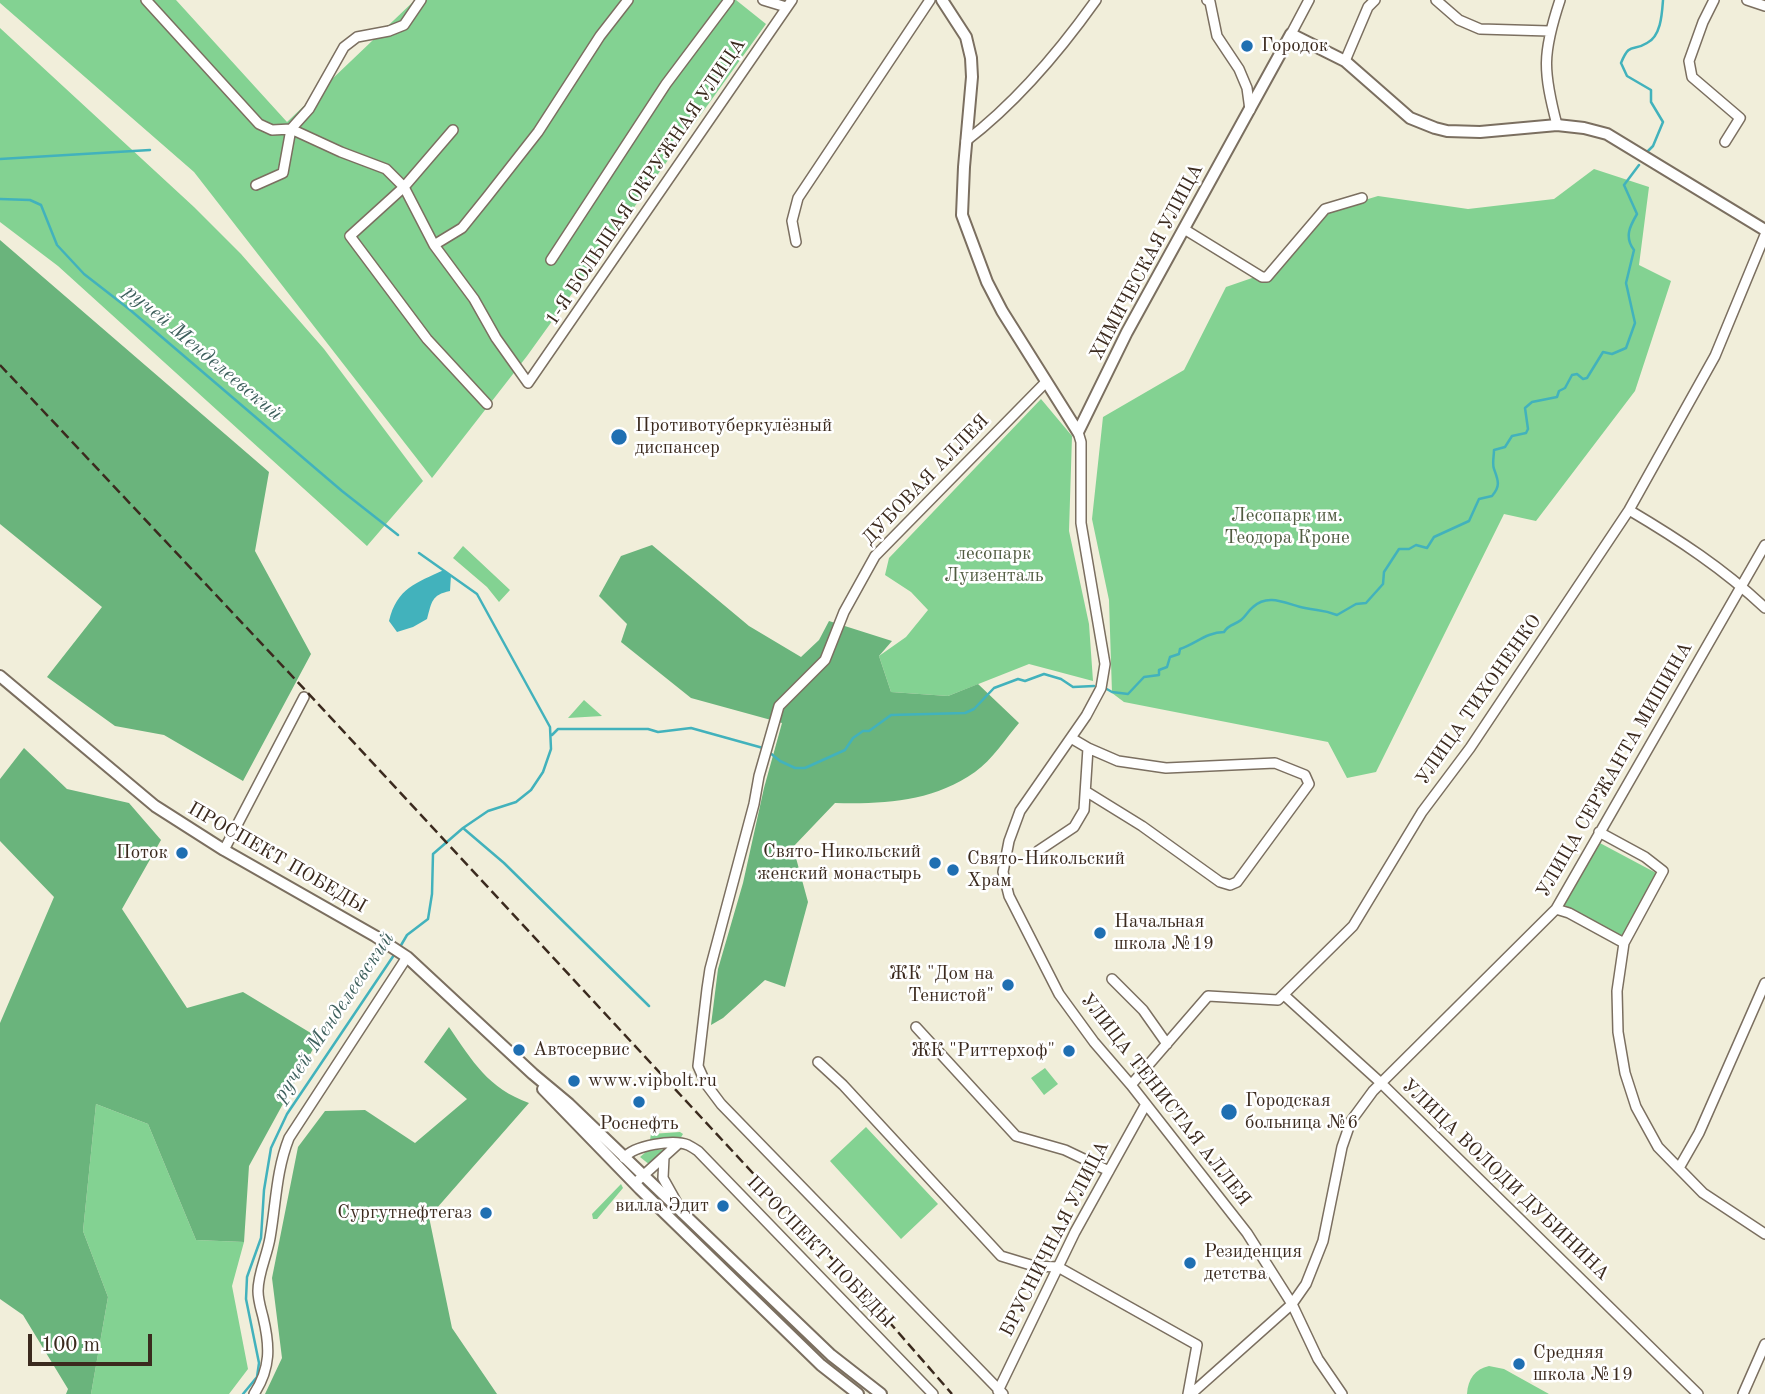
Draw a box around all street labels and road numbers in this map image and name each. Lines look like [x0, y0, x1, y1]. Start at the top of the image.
street label: 1-Я БОЛЬШАЯ ОКРУЖНАЯ УЛИЦА [541, 34, 751, 330]
street label: ХИМИЧЕСКАЯ УЛИЦА [1086, 160, 1208, 364]
street label: ДУБОВАЯ АЛЛЕЯ [858, 410, 994, 550]
street label: УЛИЦА ТИХОНЕНКО [1411, 610, 1547, 790]
street label: УЛИЦА СЕРЖАНТА МИШИНА [1532, 638, 1698, 902]
street label: ПРОСПЕКТ ПОБЕДЫ [184, 798, 370, 918]
street label: УЛИЦА ТЕНИСТАЯ АЛЛЕЯ [1075, 989, 1255, 1211]
street label: УЛИЦА ВОЛОДИ ДУБИНИНА [1396, 1074, 1614, 1286]
street label: БРУСНИЧНАЯ УЛИЦА [996, 1137, 1114, 1341]
street label: ПРОСПЕКТ ПОБЕДЫ [741, 1171, 899, 1333]

